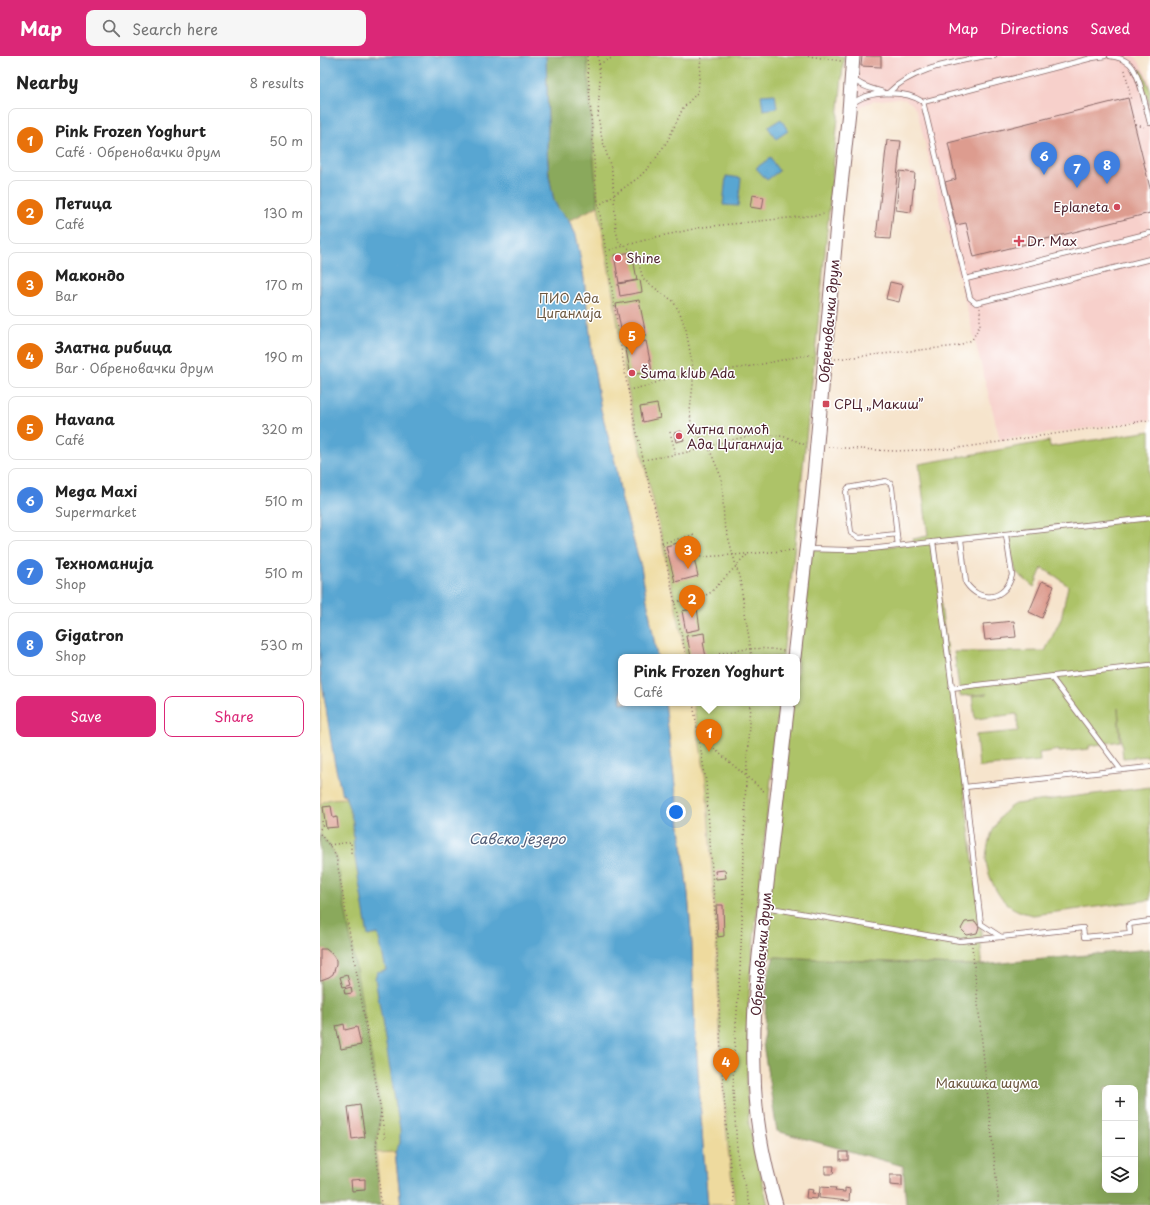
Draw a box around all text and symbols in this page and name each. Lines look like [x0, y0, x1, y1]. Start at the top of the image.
search box [86, 10, 366, 46]
text: Map [20, 14, 62, 42]
icon: search [100, 17, 122, 39]
text: Search here [132, 17, 218, 40]
text: Map [948, 18, 978, 39]
text: Directions [1000, 18, 1068, 39]
text: Saved [1090, 18, 1130, 39]
text: Nearby [16, 69, 78, 95]
text: 8 results [250, 73, 304, 92]
text: Pink Frozen Yoghurt [55, 119, 206, 142]
text: 1 [27, 131, 33, 150]
text: 50 m [269, 131, 303, 150]
text: Café · Обреновачки друм [55, 142, 221, 161]
pin: 6 [1031, 142, 1057, 175]
pin: 8 [1094, 151, 1120, 184]
pin: 7 [1064, 155, 1090, 188]
text: Петица [55, 191, 112, 214]
place label: Eplaneta [1053, 197, 1110, 216]
marker: Eplaneta [1112, 202, 1122, 212]
text: 2 [25, 203, 35, 222]
text: 130 m [264, 203, 303, 222]
text: Café [55, 214, 84, 233]
place label: Dr. Max [1027, 231, 1077, 250]
marker: Dr. Max [1014, 236, 1024, 246]
place label: Shine [626, 248, 661, 267]
marker: Shine [613, 253, 623, 263]
street label: Обреновачки друм [814, 258, 843, 384]
text: Макондо [55, 263, 125, 286]
text: 3 [26, 275, 34, 294]
text: 170 m [265, 275, 303, 294]
text: Bar [55, 286, 78, 305]
park label: ПИО Ада Циганлија [536, 288, 603, 322]
pin: 5 [619, 322, 645, 355]
text: Златна рибица [55, 335, 172, 358]
text: 4 [26, 347, 34, 366]
text: 190 m [264, 347, 303, 366]
text: Bar · Обреновачки друм [55, 358, 214, 377]
place label: Šuma klub Ada [640, 363, 735, 382]
marker: Šuma klub Ada [627, 368, 637, 378]
place label: СРЦ „Макиш” [834, 394, 923, 413]
marker: СРЦ „Макиш” [821, 399, 831, 409]
text: Havana [55, 407, 115, 430]
text: 5 [26, 419, 34, 438]
text: 320 m [261, 419, 303, 438]
place label: Хитна помоћ Ада Циганлија [687, 419, 784, 453]
text: Café [55, 430, 84, 449]
marker: Хитна помоћ Ада Циганлија [674, 431, 684, 441]
text: Mega Maxi [55, 479, 137, 502]
text: 6 [25, 491, 35, 510]
text: 510 m [264, 491, 303, 510]
text: Supermarket [55, 502, 137, 521]
pin: 3 [675, 536, 701, 569]
text: Техноманија [55, 551, 154, 574]
text: 7 [26, 563, 34, 582]
text: 510 m [264, 563, 303, 582]
text: Shop [55, 574, 86, 593]
pin: 2 [679, 585, 705, 618]
text: Gigatron [55, 623, 124, 646]
text: 8 [26, 635, 34, 654]
text: 530 m [260, 635, 303, 654]
text: Shop [55, 646, 86, 665]
popup [618, 654, 800, 706]
text: Pink Frozen Yoghurt [633, 659, 785, 682]
text: Café [633, 682, 663, 701]
button: Save [16, 696, 156, 737]
button: Share [164, 696, 304, 737]
pin: 1 [696, 719, 722, 752]
your location [666, 802, 686, 822]
water label: Савско језеро [469, 828, 566, 849]
street label: Обреновачки друм [746, 891, 775, 1017]
pin: 4 [713, 1048, 739, 1081]
park label: Макишка шума [936, 1073, 1039, 1092]
map controls [1102, 1085, 1138, 1193]
button: + [1102, 1085, 1138, 1121]
button: − [1102, 1121, 1138, 1157]
button: layers [1102, 1157, 1138, 1193]

